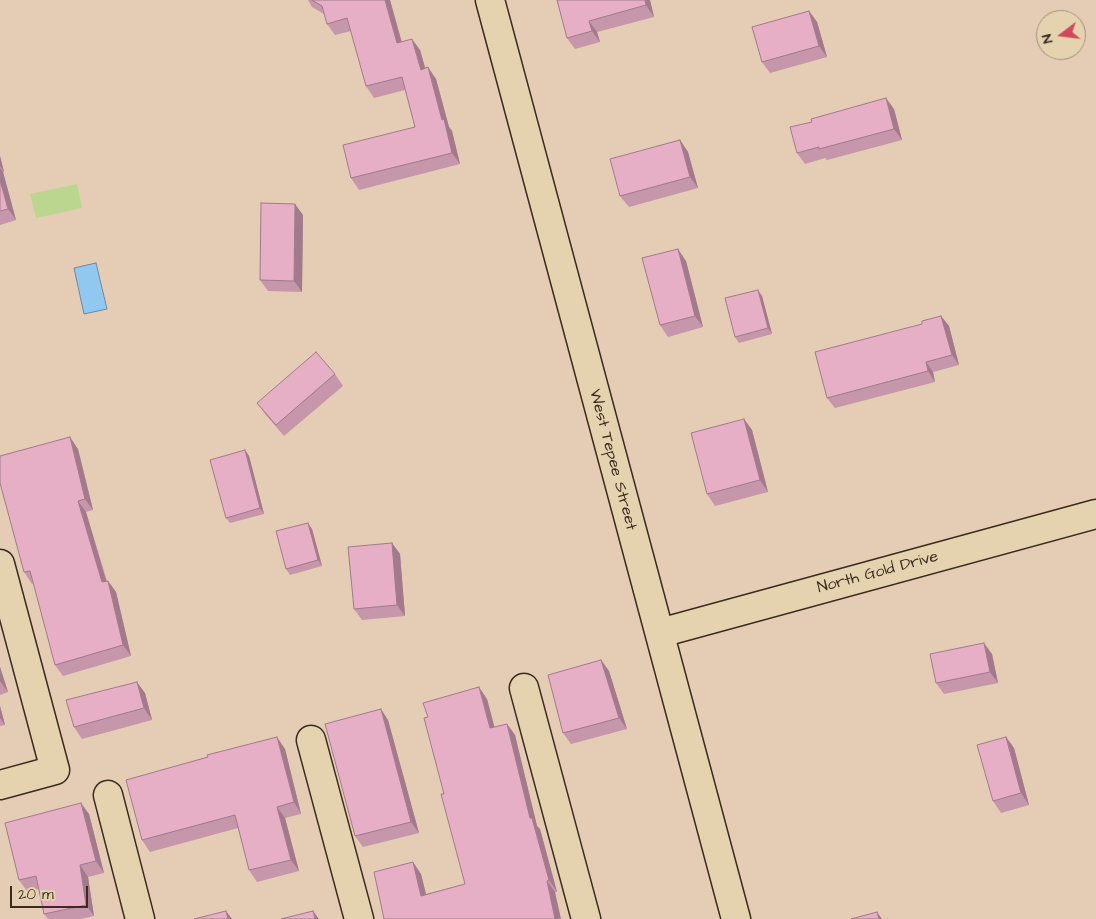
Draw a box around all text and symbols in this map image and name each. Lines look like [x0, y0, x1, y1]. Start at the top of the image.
north arrow [1036, 10, 1086, 60]
text: N [1037, 32, 1058, 45]
street label: West Tepee Street [584, 387, 640, 533]
street label: North Gold Drive [815, 548, 941, 598]
scale bar [12, 876, 90, 908]
text: 20 m [18, 884, 54, 905]

